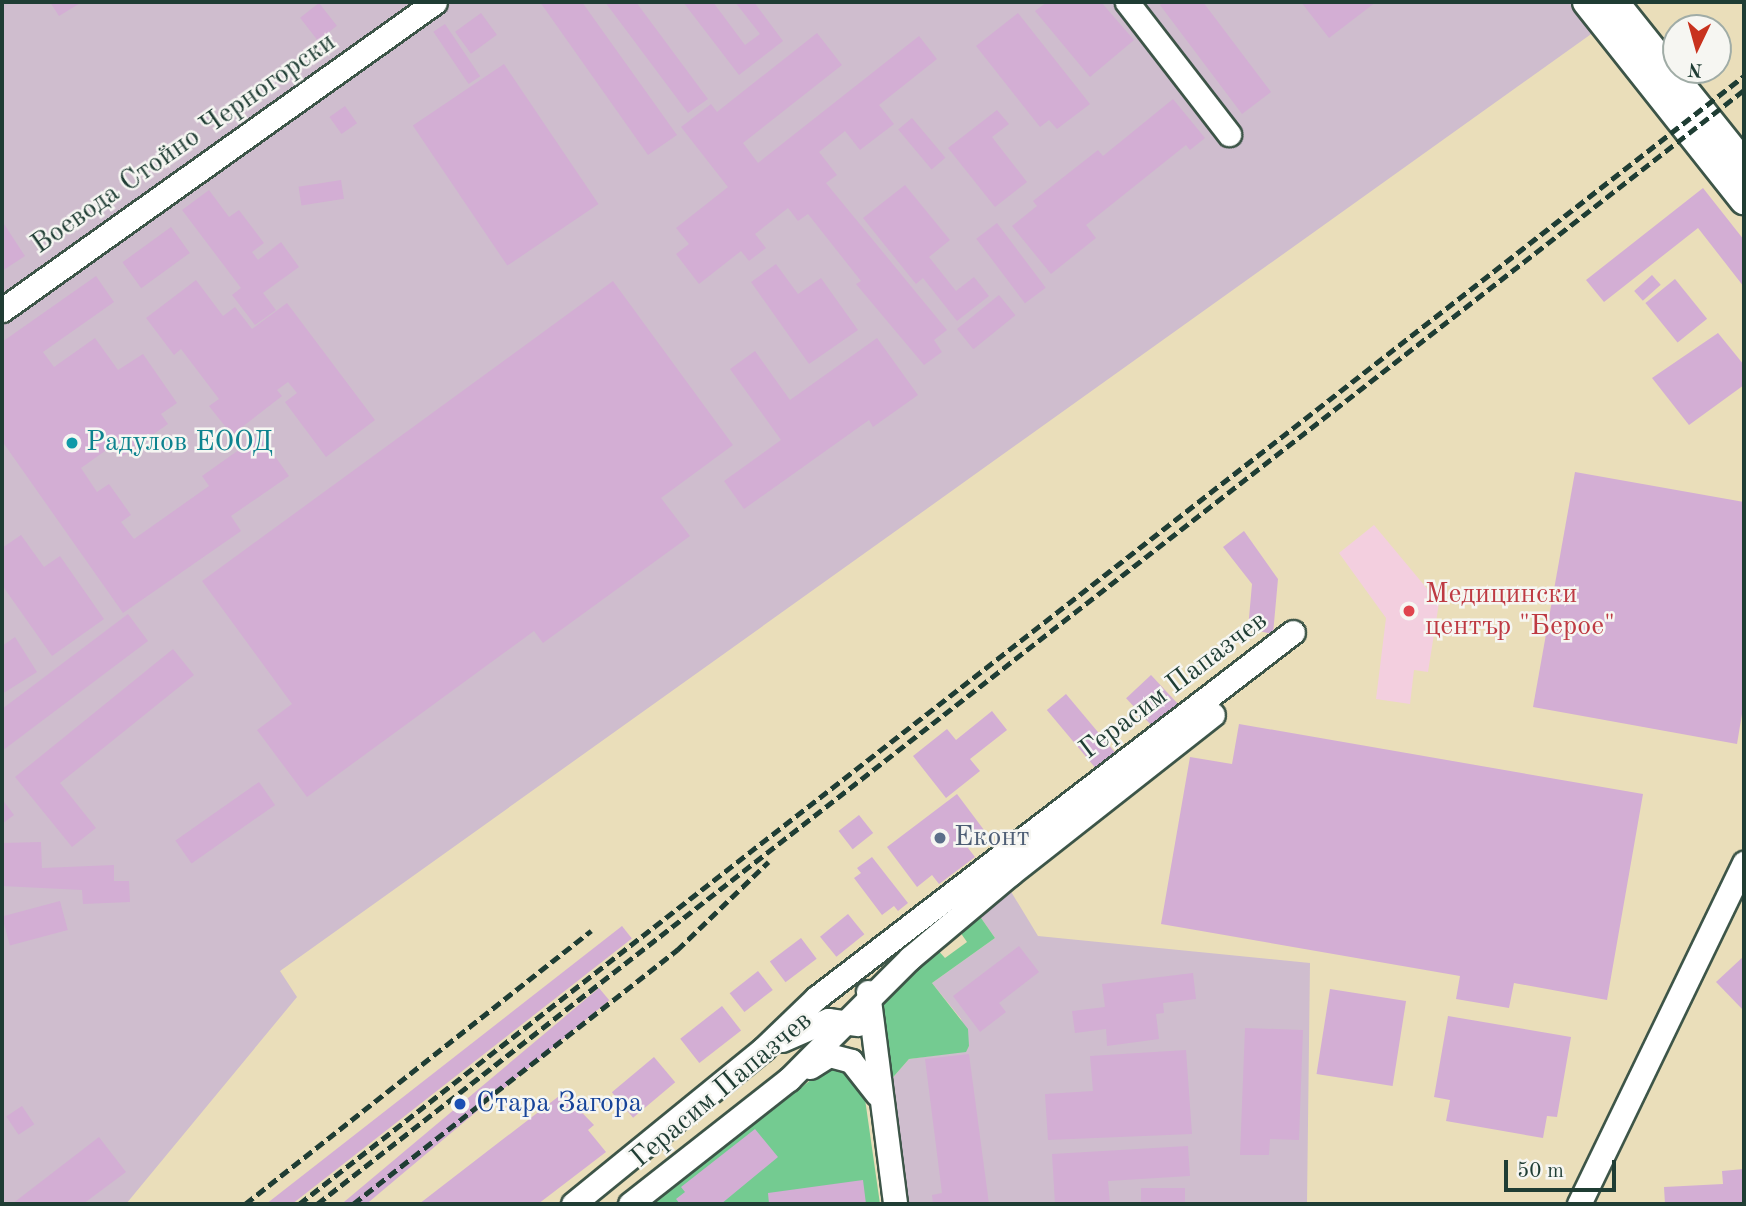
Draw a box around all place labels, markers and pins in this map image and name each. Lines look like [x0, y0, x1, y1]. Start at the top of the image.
place label: Радулов ЕООД [86, 426, 273, 460]
marker: Радулов ЕООД [64, 435, 80, 451]
place label: Медицински център "Берое" [1425, 578, 1615, 644]
marker: Медицински център "Берое" [1399, 601, 1419, 621]
place label: Еконт [954, 821, 1030, 855]
marker: Еконт [932, 830, 948, 846]
place label: Стара Загора [476, 1087, 642, 1121]
marker: Стара Загора [450, 1094, 470, 1114]

